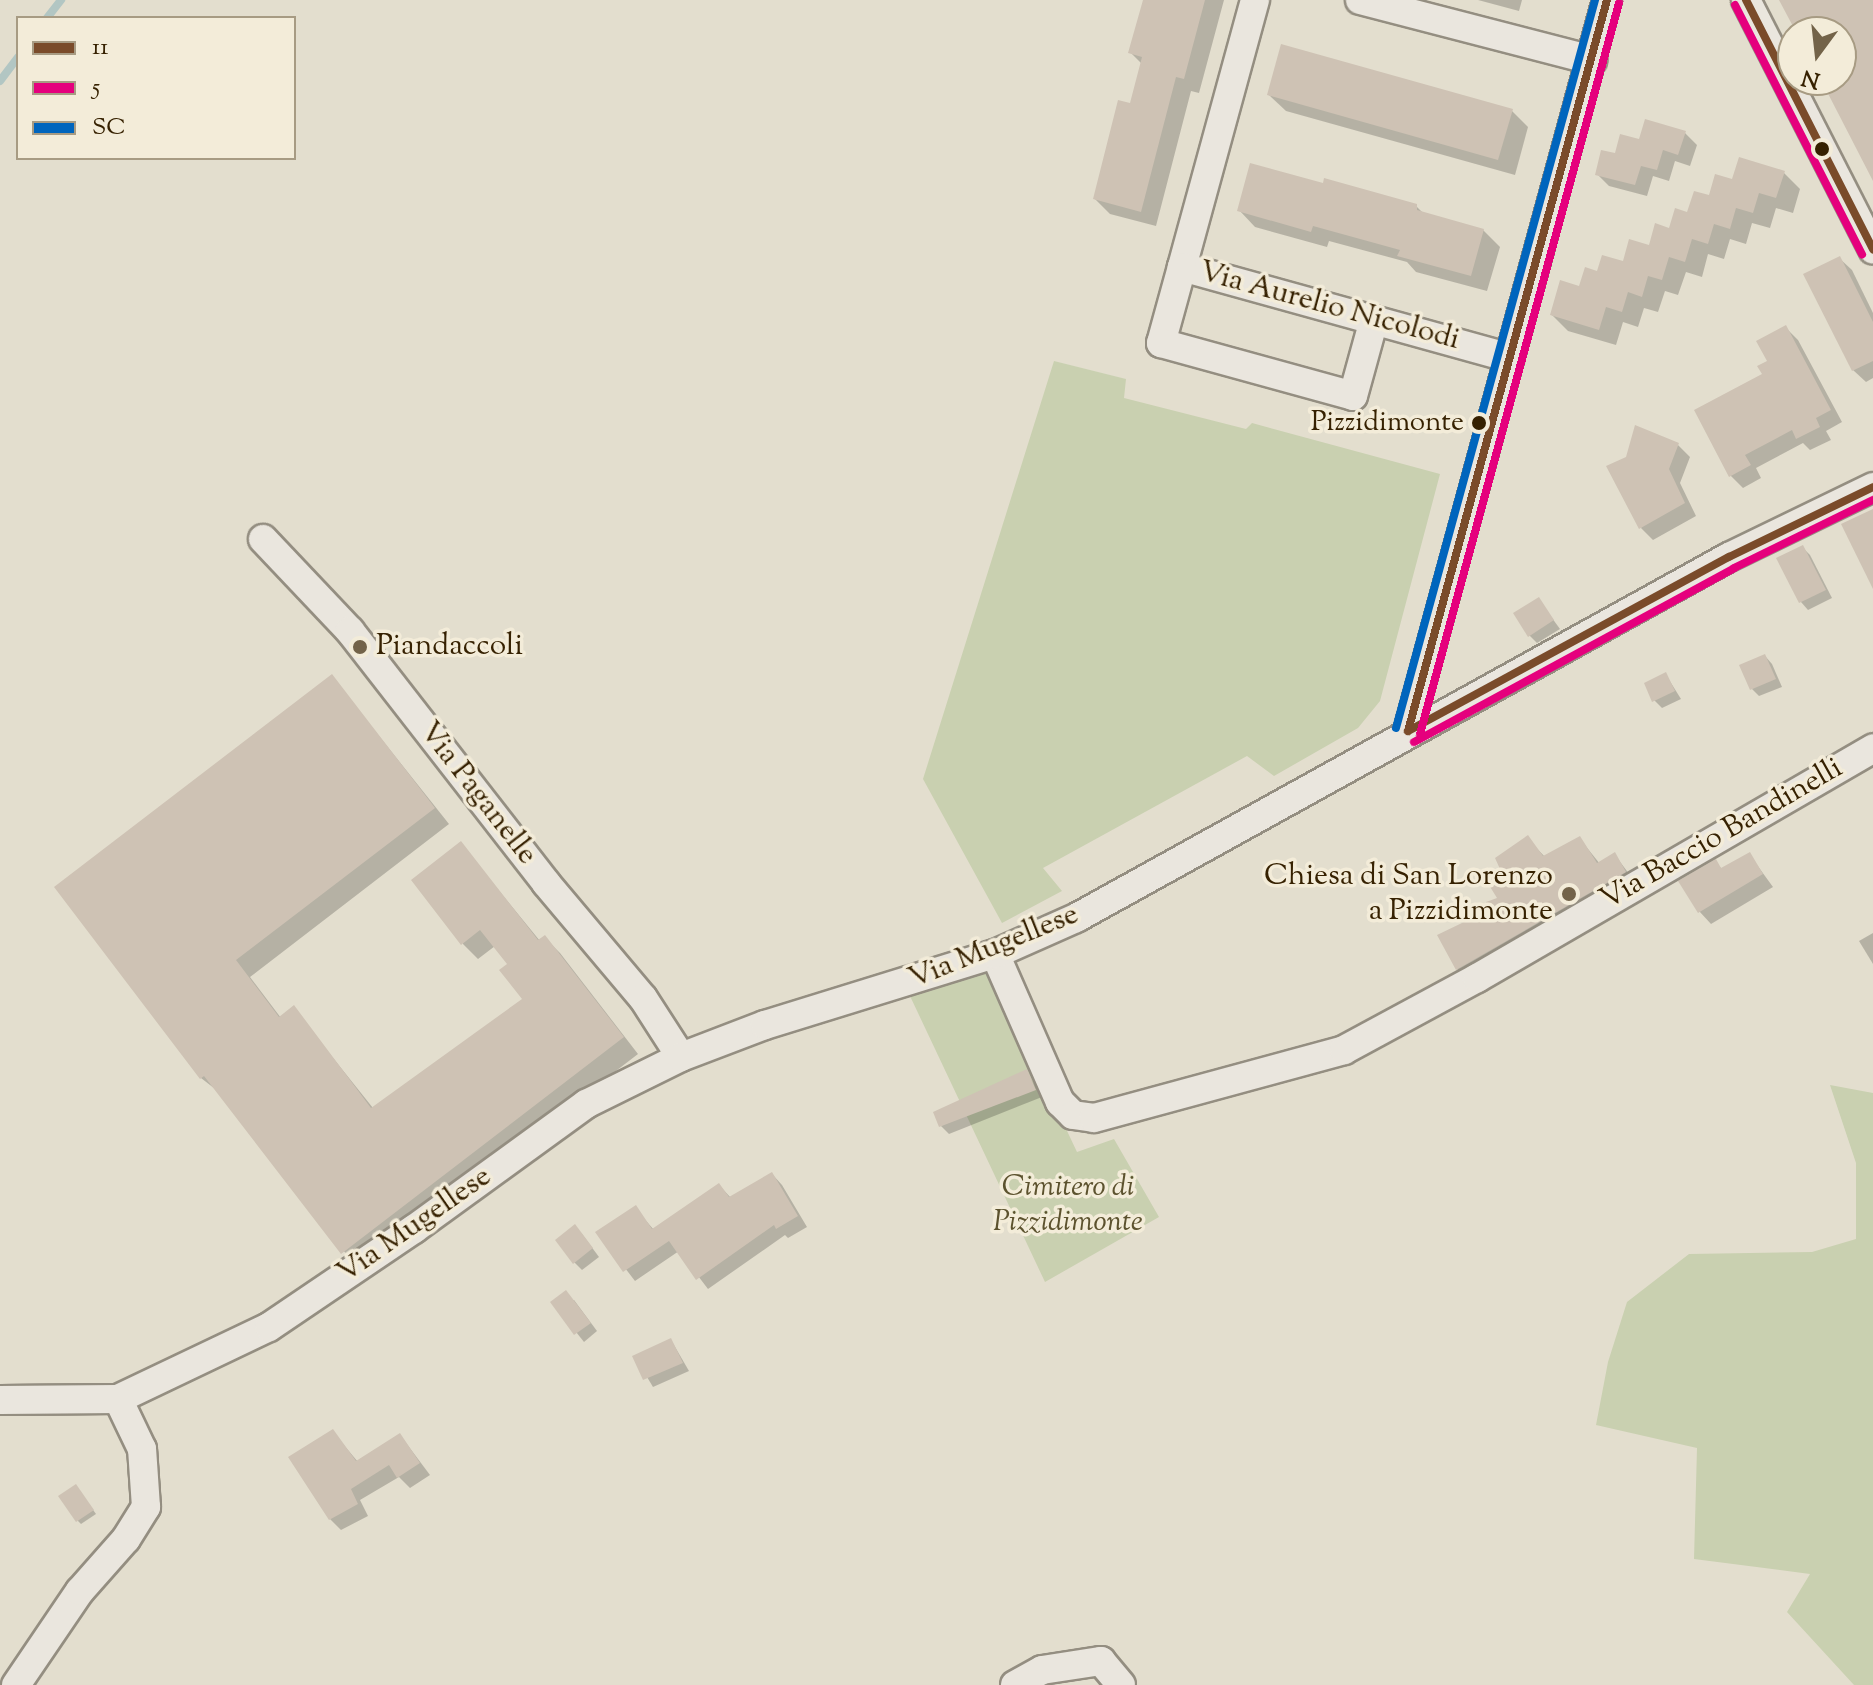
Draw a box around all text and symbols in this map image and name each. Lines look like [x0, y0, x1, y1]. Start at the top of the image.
legend [16, 16, 296, 160]
north arrow [1777, 16, 1857, 96]
text: 11 [92, 31, 108, 65]
text: N [1799, 60, 1824, 95]
text: 5 [92, 71, 100, 105]
text: SC [92, 111, 126, 145]
unlabelled marker [1814, 141, 1830, 157]
street label: Via Aurelio Nicolodi [1195, 255, 1463, 359]
place label: Pizzidimonte [1311, 406, 1464, 440]
marker: Pizzidimonte [1471, 415, 1487, 431]
place label: Piandaccoli [376, 629, 523, 665]
marker: Piandaccoli [351, 638, 369, 656]
street label: Via Paganelle [410, 715, 544, 873]
street label: Via Baccio Bandinelli [1594, 751, 1850, 919]
place label: Chiesa di San Lorenzo a Pizzidimonte [1264, 859, 1553, 930]
marker: Chiesa di San Lorenzo a Pizzidimonte [1560, 885, 1578, 903]
street label: Via Mugellese [904, 898, 1084, 998]
street label: Via Mugellese [331, 1160, 499, 1292]
park label: Cimitero di Pizzidimonte [993, 1170, 1143, 1240]

